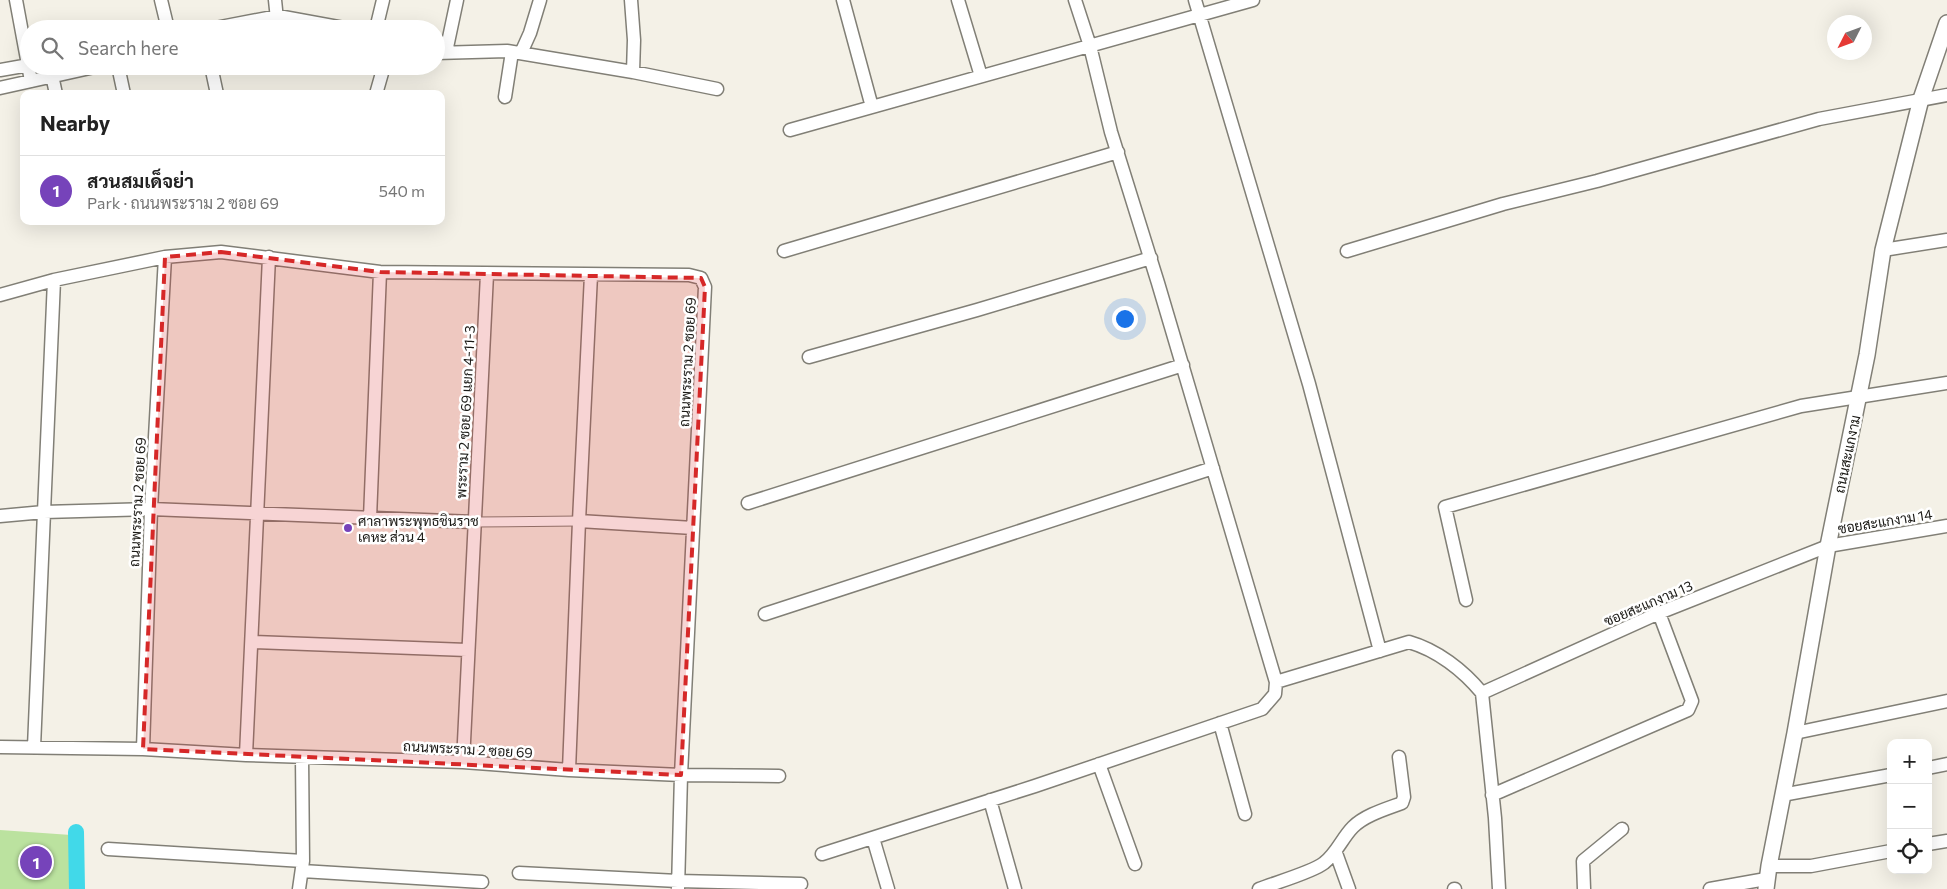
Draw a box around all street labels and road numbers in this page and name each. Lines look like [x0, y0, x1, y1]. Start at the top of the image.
street label: ถนนพระราม 2 ซอย 69 [675, 297, 699, 427]
street label: พระราม 2 ซอย 69 แยก 4-11-3 [452, 325, 478, 499]
street label: ถนนสะแกงาม [1830, 413, 1864, 495]
street label: ถนนพระราม 2 ซอย 69 [125, 437, 149, 567]
street label: ซอยสะแกงาม 14 [1837, 505, 1934, 537]
street label: ซอยสะแกงาม 13 [1601, 577, 1695, 629]
street label: ถนนพระราม 2 ซอย 69 [403, 737, 533, 761]

